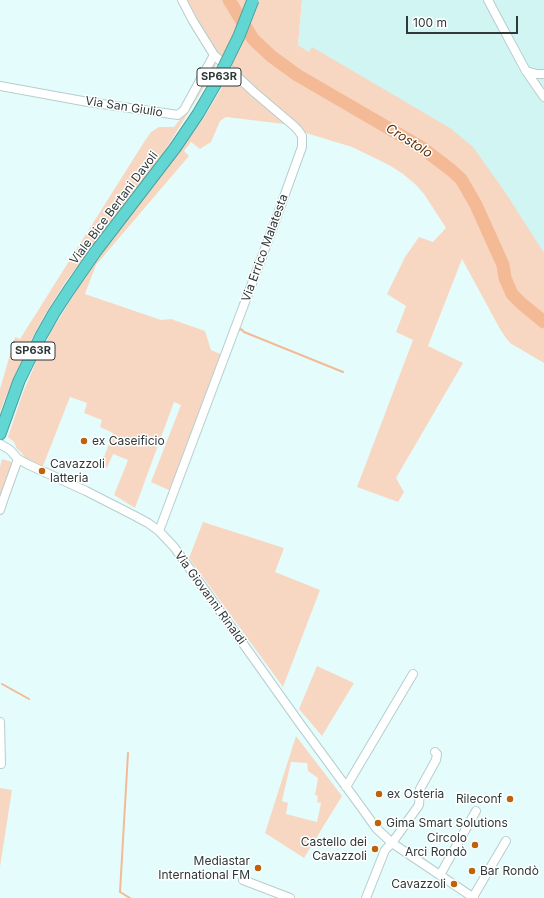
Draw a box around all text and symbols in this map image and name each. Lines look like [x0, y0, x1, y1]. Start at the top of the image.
scale bar [408, 8, 520, 34]
text: 100 m [413, 15, 447, 30]
road number: SP63R [197, 68, 241, 86]
street label: Via San Giulio [84, 94, 164, 120]
water label: Crostolo [383, 121, 435, 161]
street label: Viale Bice Bertani Davoli [67, 149, 161, 267]
street label: Via Errico Malatesta [239, 192, 291, 304]
road number: SP63R [11, 342, 55, 360]
place label: ex Caseificio [92, 434, 165, 448]
marker: ex Caseificio [79, 436, 89, 446]
place label: Cavazzoli latteria [50, 457, 105, 485]
marker: Cavazzoli latteria [37, 466, 47, 476]
street label: Via Giovanni Rinaldi [171, 549, 249, 647]
place label: ex Osteria [387, 787, 444, 801]
marker: ex Osteria [374, 789, 384, 799]
place label: Rileconf [456, 792, 502, 806]
marker: Rileconf [505, 794, 515, 804]
place label: Gima Smart Solutions [386, 816, 508, 830]
marker: Gima Smart Solutions [373, 818, 383, 828]
place label: Circolo Arci Rondò [405, 831, 467, 859]
place label: Castello dei Cavazzoli [301, 835, 367, 863]
marker: Circolo Arci Rondò [470, 840, 480, 850]
marker: Castello dei Cavazzoli [370, 844, 380, 854]
place label: Mediastar International FM [158, 854, 250, 882]
marker: Mediastar International FM [253, 863, 263, 873]
place label: Bar Rondò [480, 864, 539, 878]
marker: Bar Rondò [467, 866, 477, 876]
place label: Cavazzoli [391, 877, 446, 891]
marker: Cavazzoli [449, 879, 459, 889]

